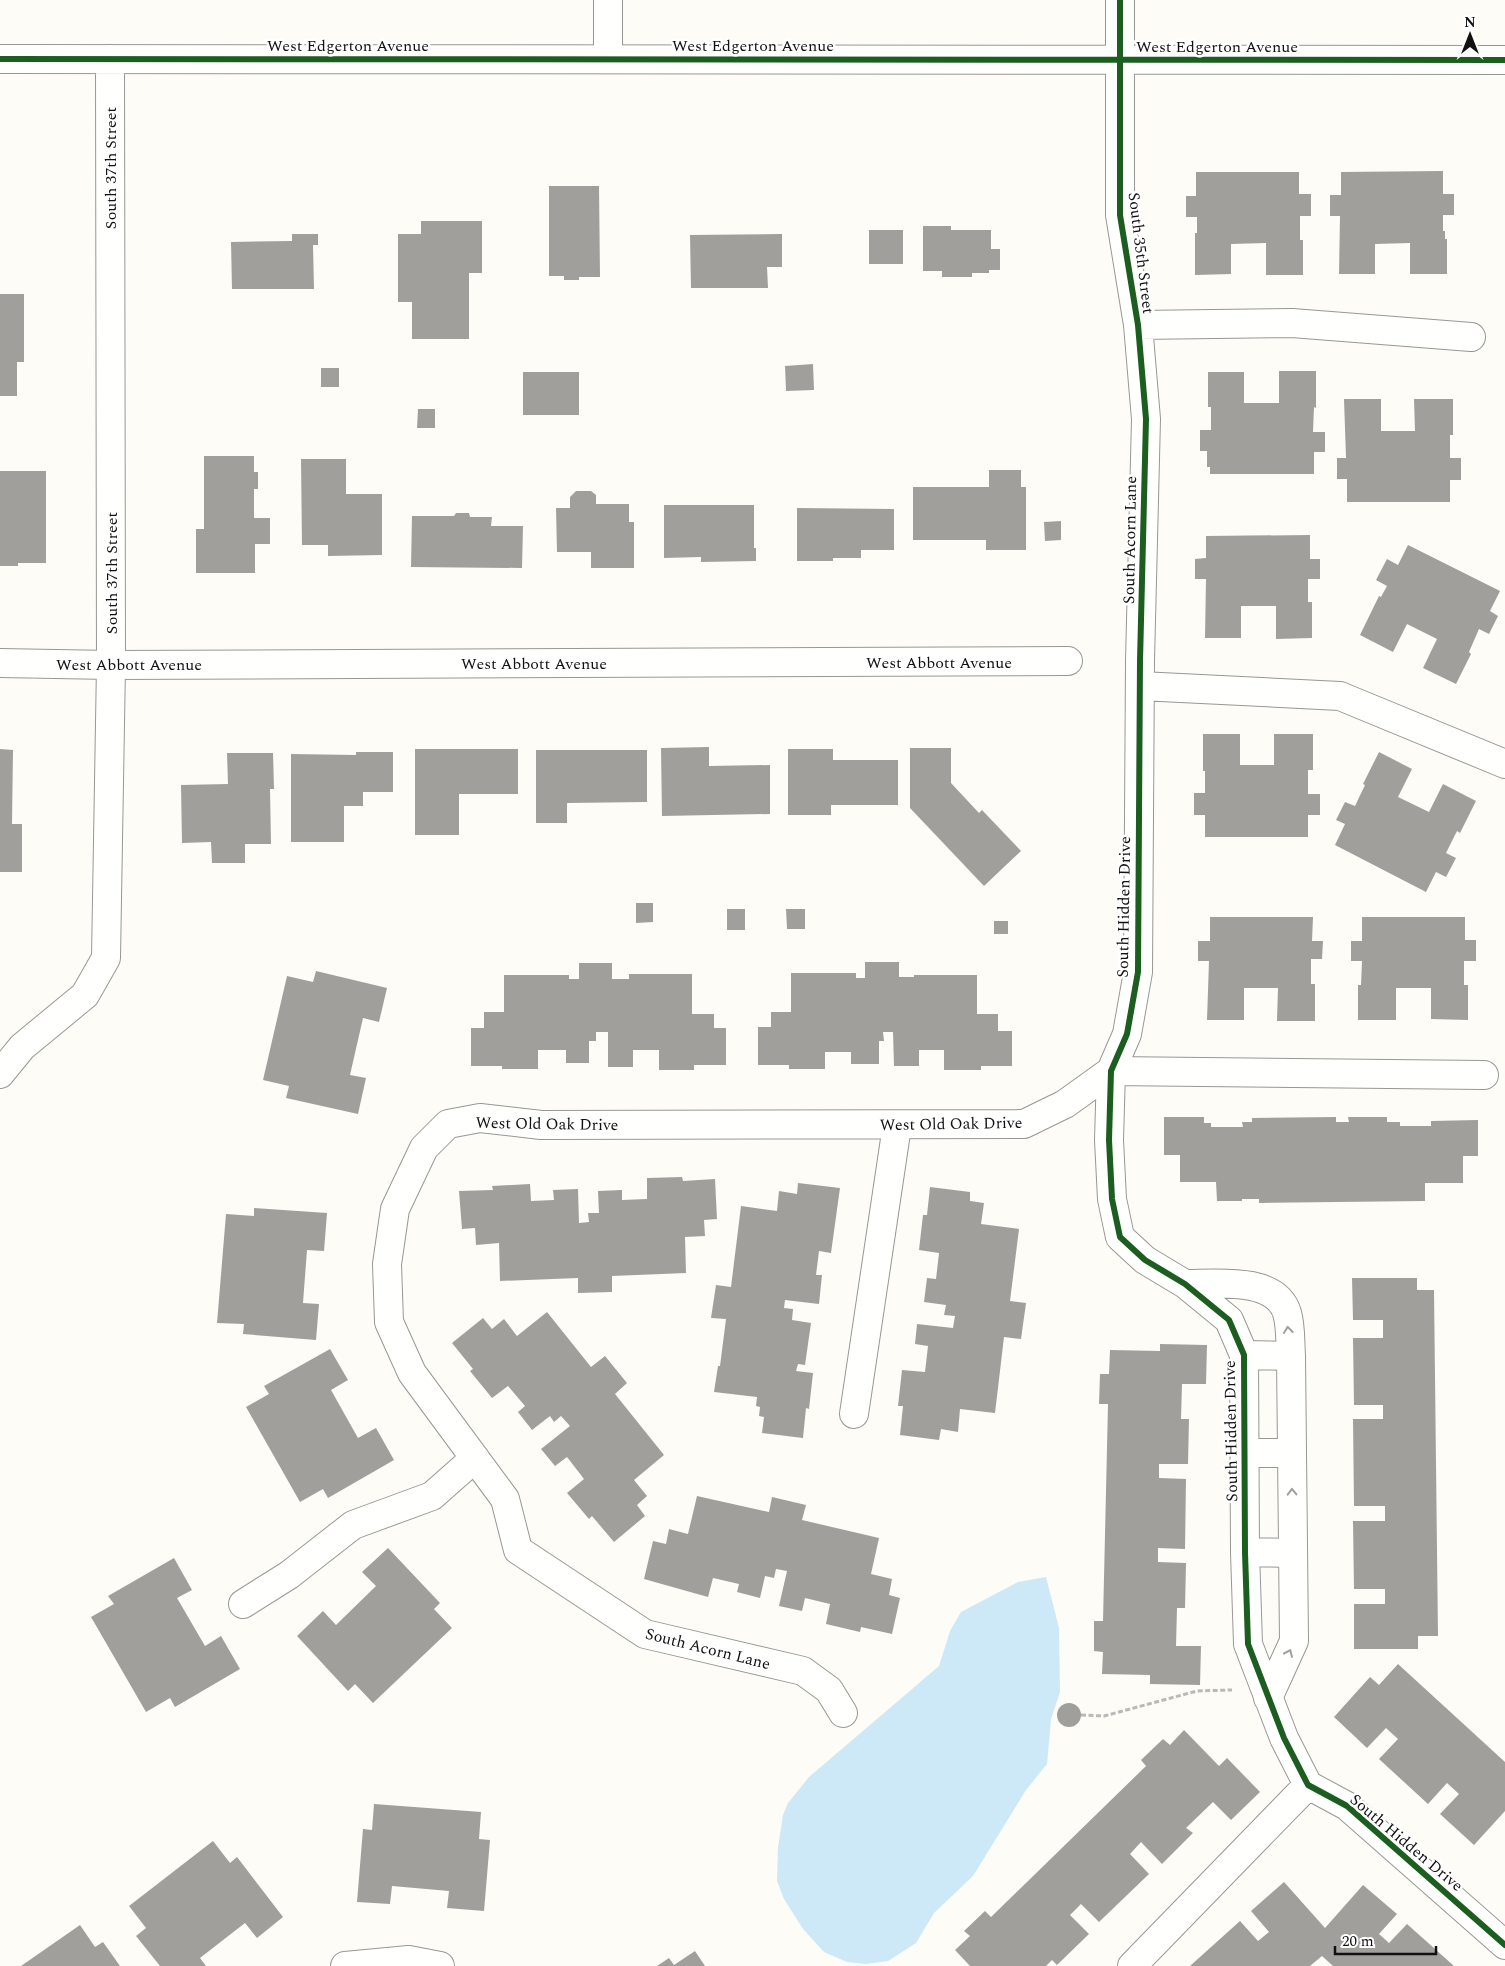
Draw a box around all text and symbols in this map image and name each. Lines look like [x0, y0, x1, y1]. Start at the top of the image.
north arrow [1445, 10, 1495, 60]
text: N [1464, 12, 1476, 33]
street label: West Edgerton Avenue [267, 34, 429, 58]
street label: West Edgerton Avenue [672, 34, 834, 58]
street label: West Edgerton Avenue [1136, 35, 1298, 59]
street label: South 37th Street [99, 106, 123, 229]
street label: South 35th Street [1122, 191, 1160, 316]
street label: South Acorn Lane [1117, 476, 1143, 604]
street label: South 37th Street [100, 511, 124, 634]
street label: West Abbott Avenue [866, 651, 1012, 675]
street label: West Abbott Avenue [461, 652, 607, 676]
street label: West Abbott Avenue [56, 653, 202, 677]
street label: South Hidden Drive [1111, 836, 1137, 978]
street label: West Old Oak Drive [475, 1111, 619, 1137]
street label: West Old Oak Drive [879, 1111, 1023, 1137]
one-way arrow [1283, 1325, 1294, 1333]
street label: South Hidden Drive [1218, 1360, 1244, 1502]
one-way arrow [1287, 1488, 1298, 1496]
street label: South Acorn Lane [643, 1622, 773, 1676]
one-way arrow [1282, 1649, 1293, 1658]
street label: South Hidden Drive [1344, 1788, 1468, 1897]
scale bar [1335, 1924, 1436, 1956]
text: 20 m [1342, 1930, 1374, 1953]

